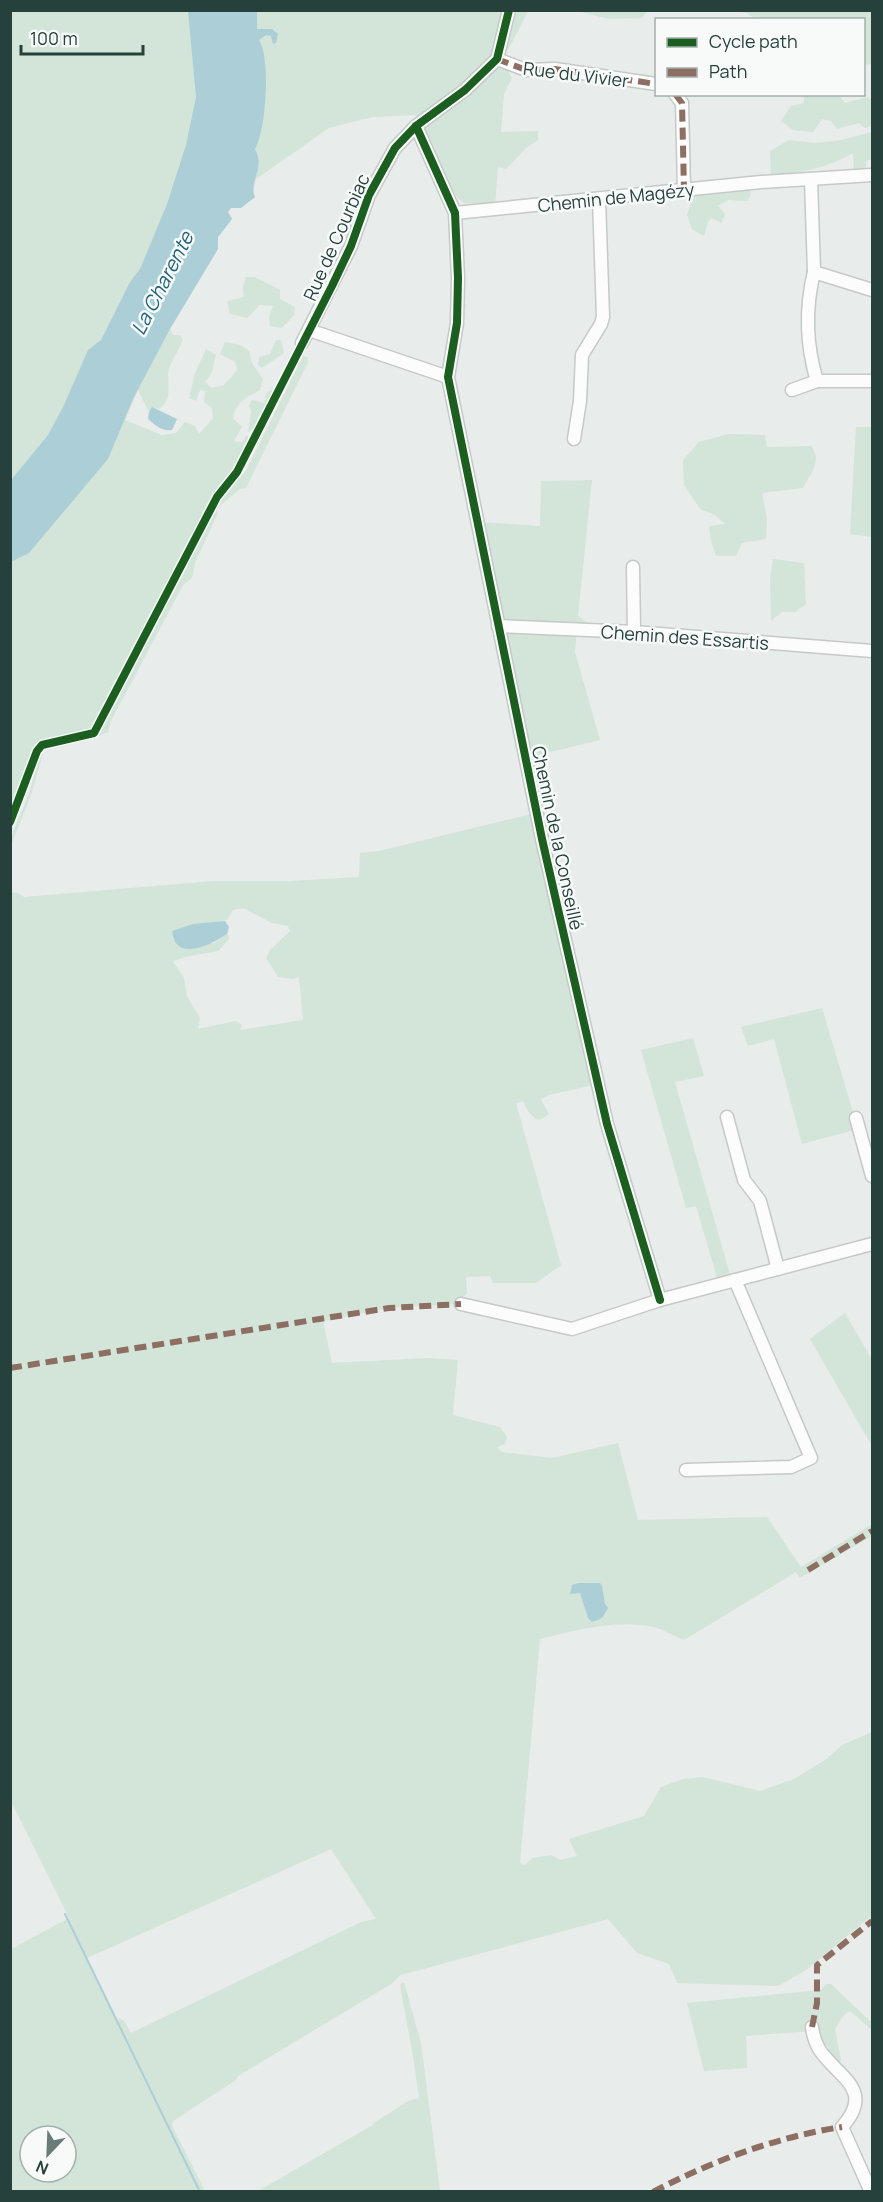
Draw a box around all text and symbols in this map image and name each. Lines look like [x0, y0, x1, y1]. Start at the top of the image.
scale bar [21, 18, 142, 56]
legend [655, 18, 865, 96]
text: 100 m [30, 26, 78, 50]
text: Cycle path [709, 29, 798, 53]
street label: Rue du Vivier [522, 56, 631, 92]
text: Path [709, 59, 747, 83]
street label: Rue de Courbiac [297, 170, 375, 304]
street label: Chemin de Magézy [536, 177, 696, 217]
water label: La Charente [125, 226, 200, 339]
street label: Chemin des Essartis [600, 619, 770, 655]
street label: Chemin de la Conseillé [527, 744, 589, 932]
north arrow [18, 2124, 78, 2184]
text: N [33, 2155, 52, 2180]

